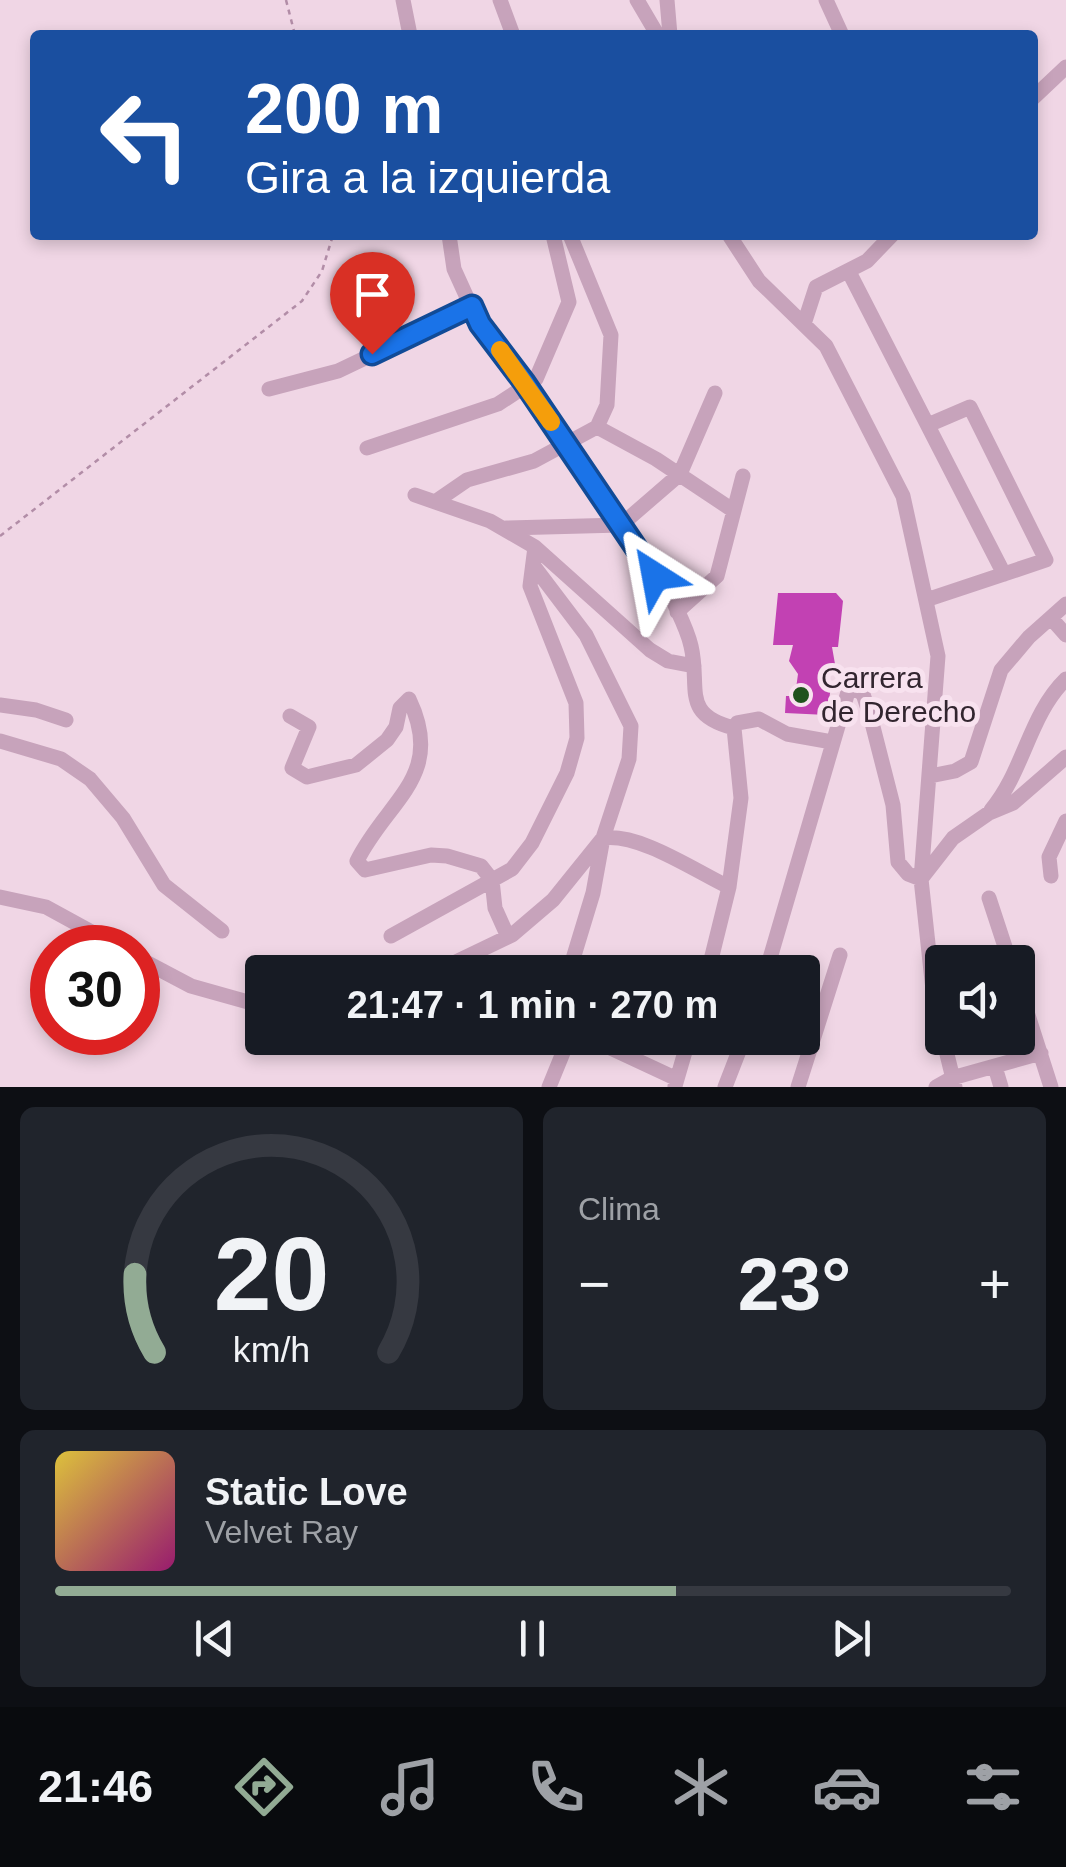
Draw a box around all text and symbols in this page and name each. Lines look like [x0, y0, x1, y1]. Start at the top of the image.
icon: left [80, 70, 210, 200]
text: 200 m [245, 70, 443, 148]
text: Gira a la izquierda [245, 152, 610, 203]
pin [330, 252, 415, 355]
icon: arrive [345, 267, 400, 322]
position arrow [603, 524, 707, 628]
place label: Carrera de Derecho [821, 661, 976, 728]
marker: Carrera de Derecho [790, 684, 812, 706]
speed limit sign: 30 [30, 925, 160, 1055]
map controls [925, 945, 1035, 1055]
button: sound [925, 945, 1035, 1055]
text: 21:47 · 1 min · 270 m [347, 984, 718, 1026]
text: Clima [578, 1191, 660, 1227]
text: 20 [214, 1216, 329, 1332]
text: 23° [738, 1242, 851, 1326]
text: − [578, 1253, 610, 1315]
text: + [979, 1253, 1011, 1315]
text: km/h [233, 1330, 310, 1370]
text: Static Love [205, 1471, 408, 1513]
text: Velvet Ray [205, 1514, 358, 1550]
icon: previous [187, 1611, 242, 1666]
icon: pause [505, 1611, 560, 1666]
icon: next [824, 1611, 879, 1666]
icon: directions [229, 1752, 299, 1822]
icon: music [375, 1752, 445, 1822]
icon: phone [521, 1752, 591, 1822]
icon: climate [666, 1752, 736, 1822]
icon: car [812, 1752, 882, 1822]
icon: filters [958, 1752, 1028, 1822]
text: 21:46 [38, 1761, 153, 1812]

